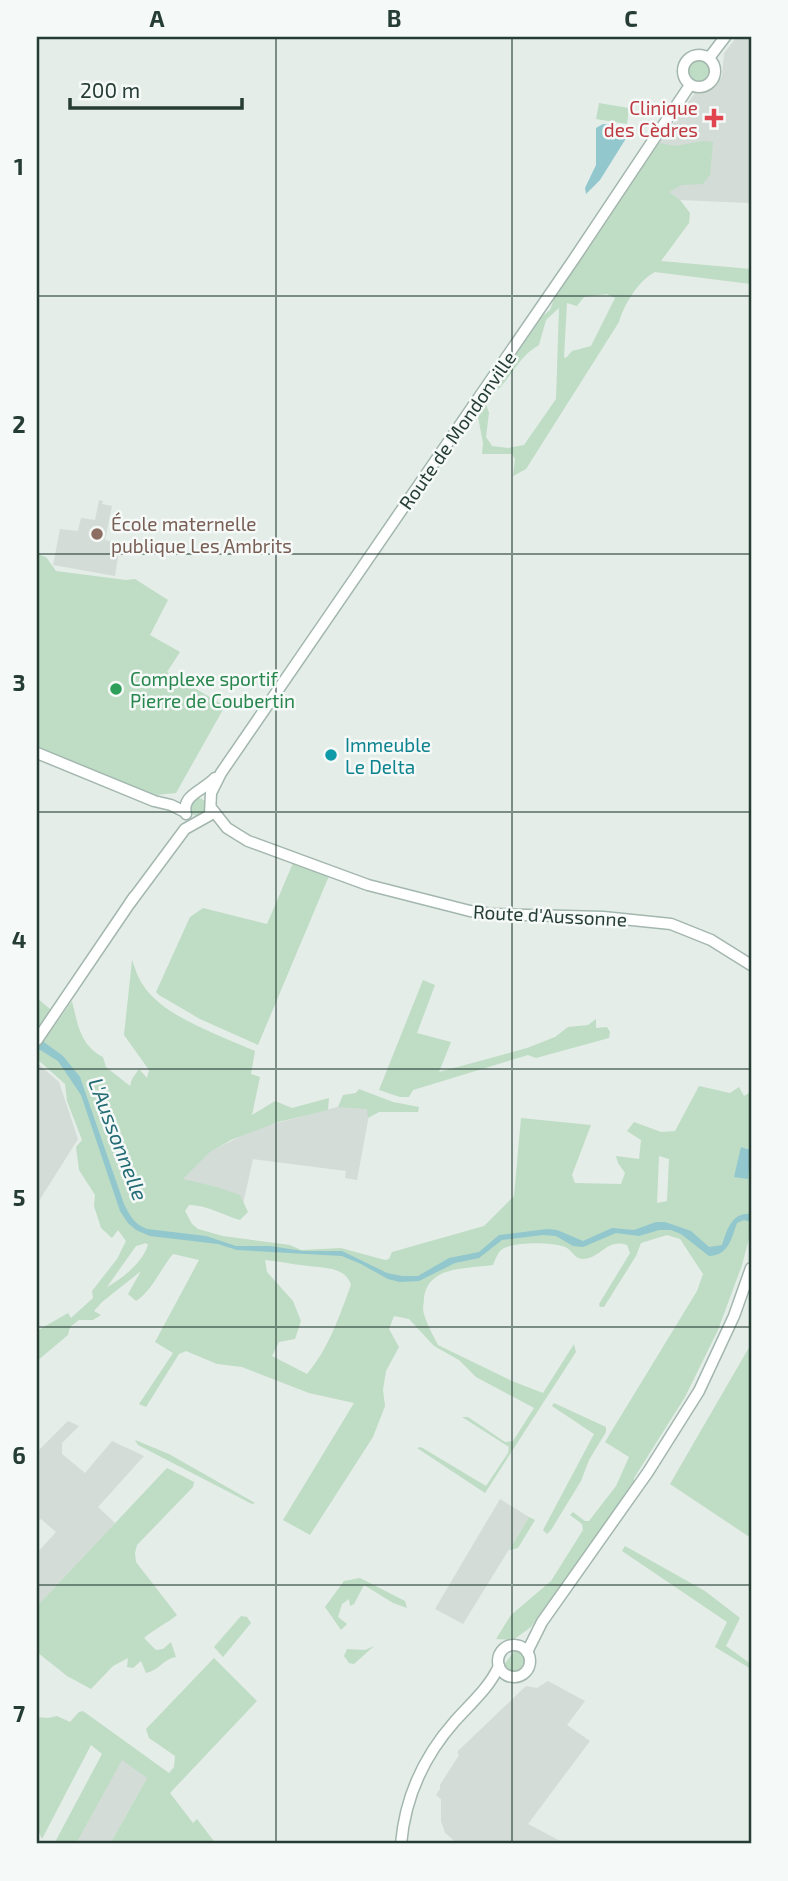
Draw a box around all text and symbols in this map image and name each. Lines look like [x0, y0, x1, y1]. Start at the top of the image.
text: A [149, 4, 165, 32]
text: B [387, 4, 401, 32]
text: C [624, 4, 638, 32]
scale bar [70, 66, 242, 110]
text: 200 m [80, 77, 140, 102]
place label: Clinique des Cèdres [604, 96, 698, 141]
marker: Clinique des Cèdres [704, 108, 724, 128]
text: 1 [14, 152, 24, 180]
street label: Route de Mondonville [394, 346, 520, 514]
text: 2 [12, 410, 26, 438]
place label: École maternelle publique Les Ambrits [111, 512, 292, 557]
marker: École maternelle publique Les Ambrits [89, 526, 105, 542]
place label: Complexe sportif Pierre de Coubertin [130, 667, 295, 712]
text: 3 [12, 668, 26, 696]
marker: Complexe sportif Pierre de Coubertin [108, 681, 124, 697]
place label: Immeuble Le Delta [345, 733, 431, 778]
marker: Immeuble Le Delta [323, 747, 339, 763]
street label: Route d'Aussonne [472, 899, 628, 931]
text: 4 [12, 925, 26, 953]
water label: L'Aussonnelle [84, 1074, 154, 1204]
text: 5 [13, 1183, 25, 1211]
text: 6 [12, 1441, 26, 1469]
text: 7 [13, 1699, 25, 1727]

